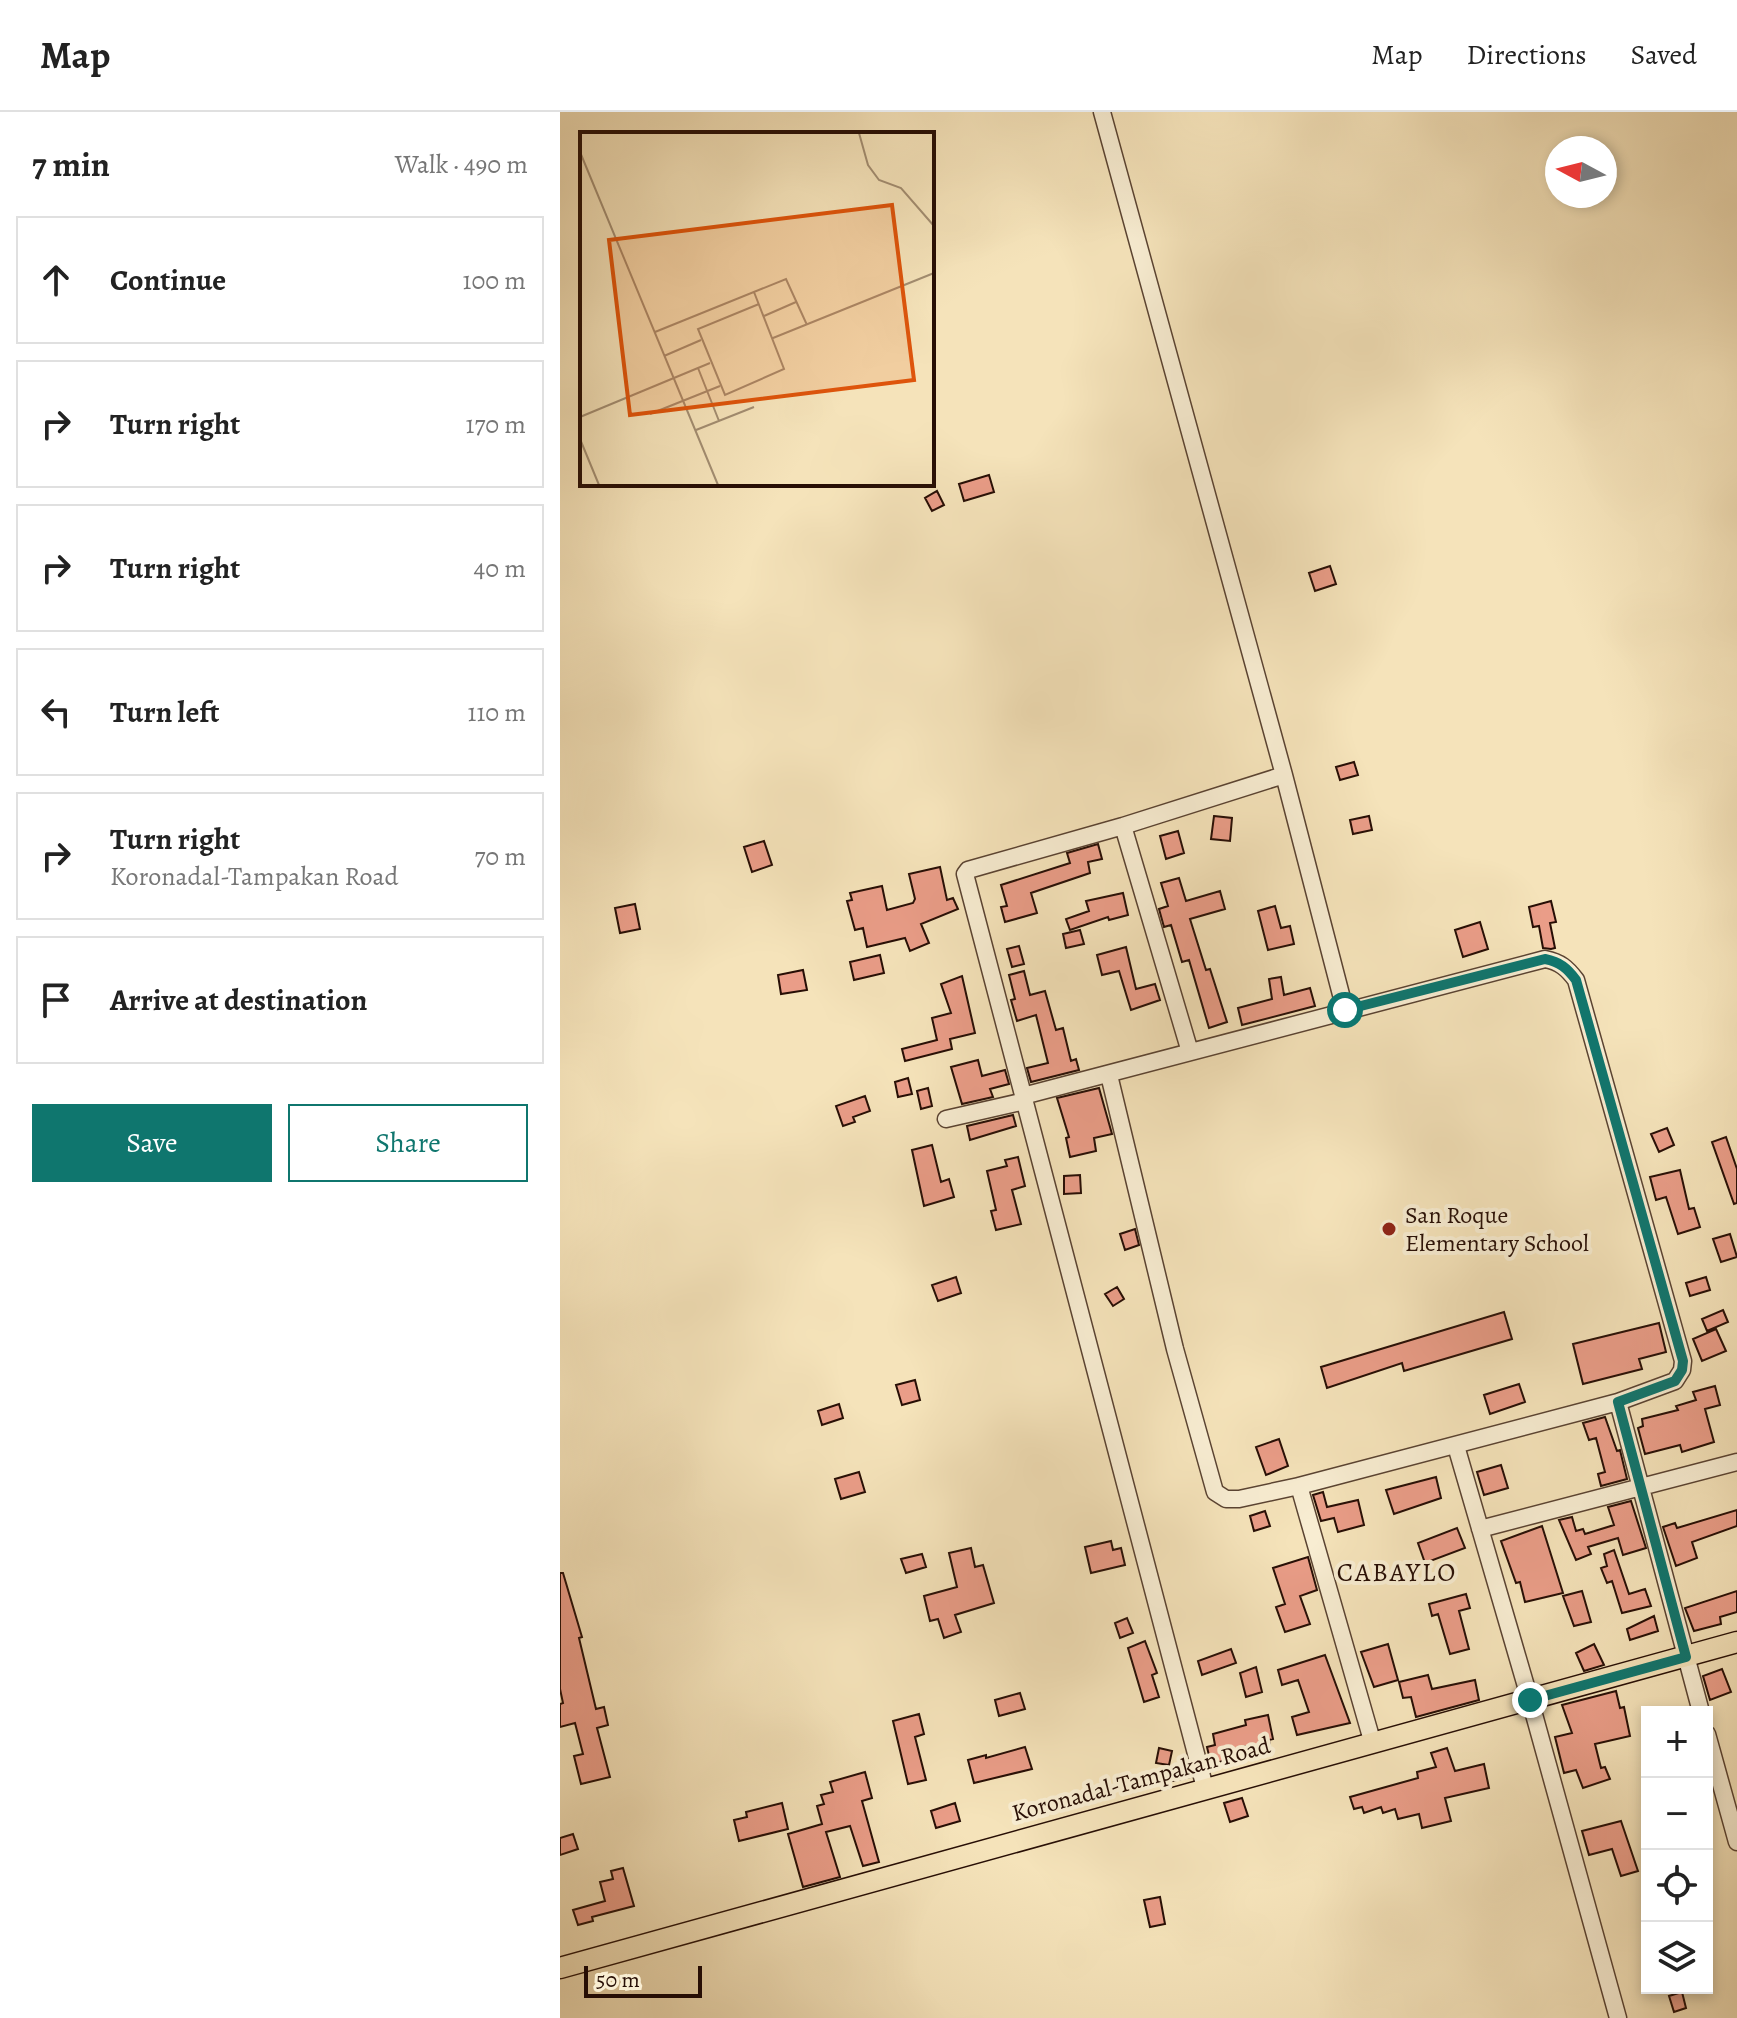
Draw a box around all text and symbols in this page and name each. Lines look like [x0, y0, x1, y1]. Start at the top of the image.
text: Map [40, 29, 110, 81]
text: Map [1371, 36, 1422, 74]
text: Directions [1466, 36, 1587, 74]
text: Saved [1631, 36, 1697, 74]
inset map [580, 132, 934, 486]
north arrow [1545, 136, 1617, 208]
text: 7 min [32, 141, 110, 188]
text: Walk · 490 m [395, 147, 528, 182]
icon: ahead [34, 258, 78, 302]
text: Continue [110, 260, 226, 300]
text: 100 m [463, 263, 526, 298]
icon: right [34, 402, 78, 446]
text: Turn right [110, 404, 240, 444]
text: 170 m [466, 407, 526, 442]
icon: right [34, 546, 78, 590]
text: Turn right [110, 548, 240, 588]
text: 40 m [474, 551, 526, 586]
icon: left [34, 690, 78, 734]
text: Turn left [110, 692, 219, 732]
text: 110 m [468, 695, 526, 730]
text: Turn right [110, 819, 240, 859]
icon: right [34, 834, 78, 878]
text: 70 m [474, 839, 526, 874]
text: Koronadal-Tampakan Road [110, 859, 399, 894]
icon: arrive [34, 978, 78, 1022]
text: Arrive at destination [110, 980, 367, 1020]
route start [1327, 992, 1363, 1028]
button: Save [32, 1104, 272, 1182]
button: Share [288, 1104, 528, 1182]
place label: San Roque Elementary School [1405, 1199, 1589, 1259]
marker: San Roque Elementary School [1380, 1220, 1398, 1238]
district label: CABAYLO [1337, 1555, 1457, 1590]
route end [1512, 1682, 1548, 1718]
map controls [1641, 1706, 1713, 1994]
button: + [1641, 1706, 1713, 1778]
street label: Koronadal-Tampakan Road [1008, 1729, 1274, 1829]
button: − [1641, 1778, 1713, 1850]
button: locate [1641, 1850, 1713, 1922]
button: layers [1641, 1922, 1713, 1994]
scale bar [584, 1962, 702, 1998]
text: 50 m [596, 1965, 640, 1995]

